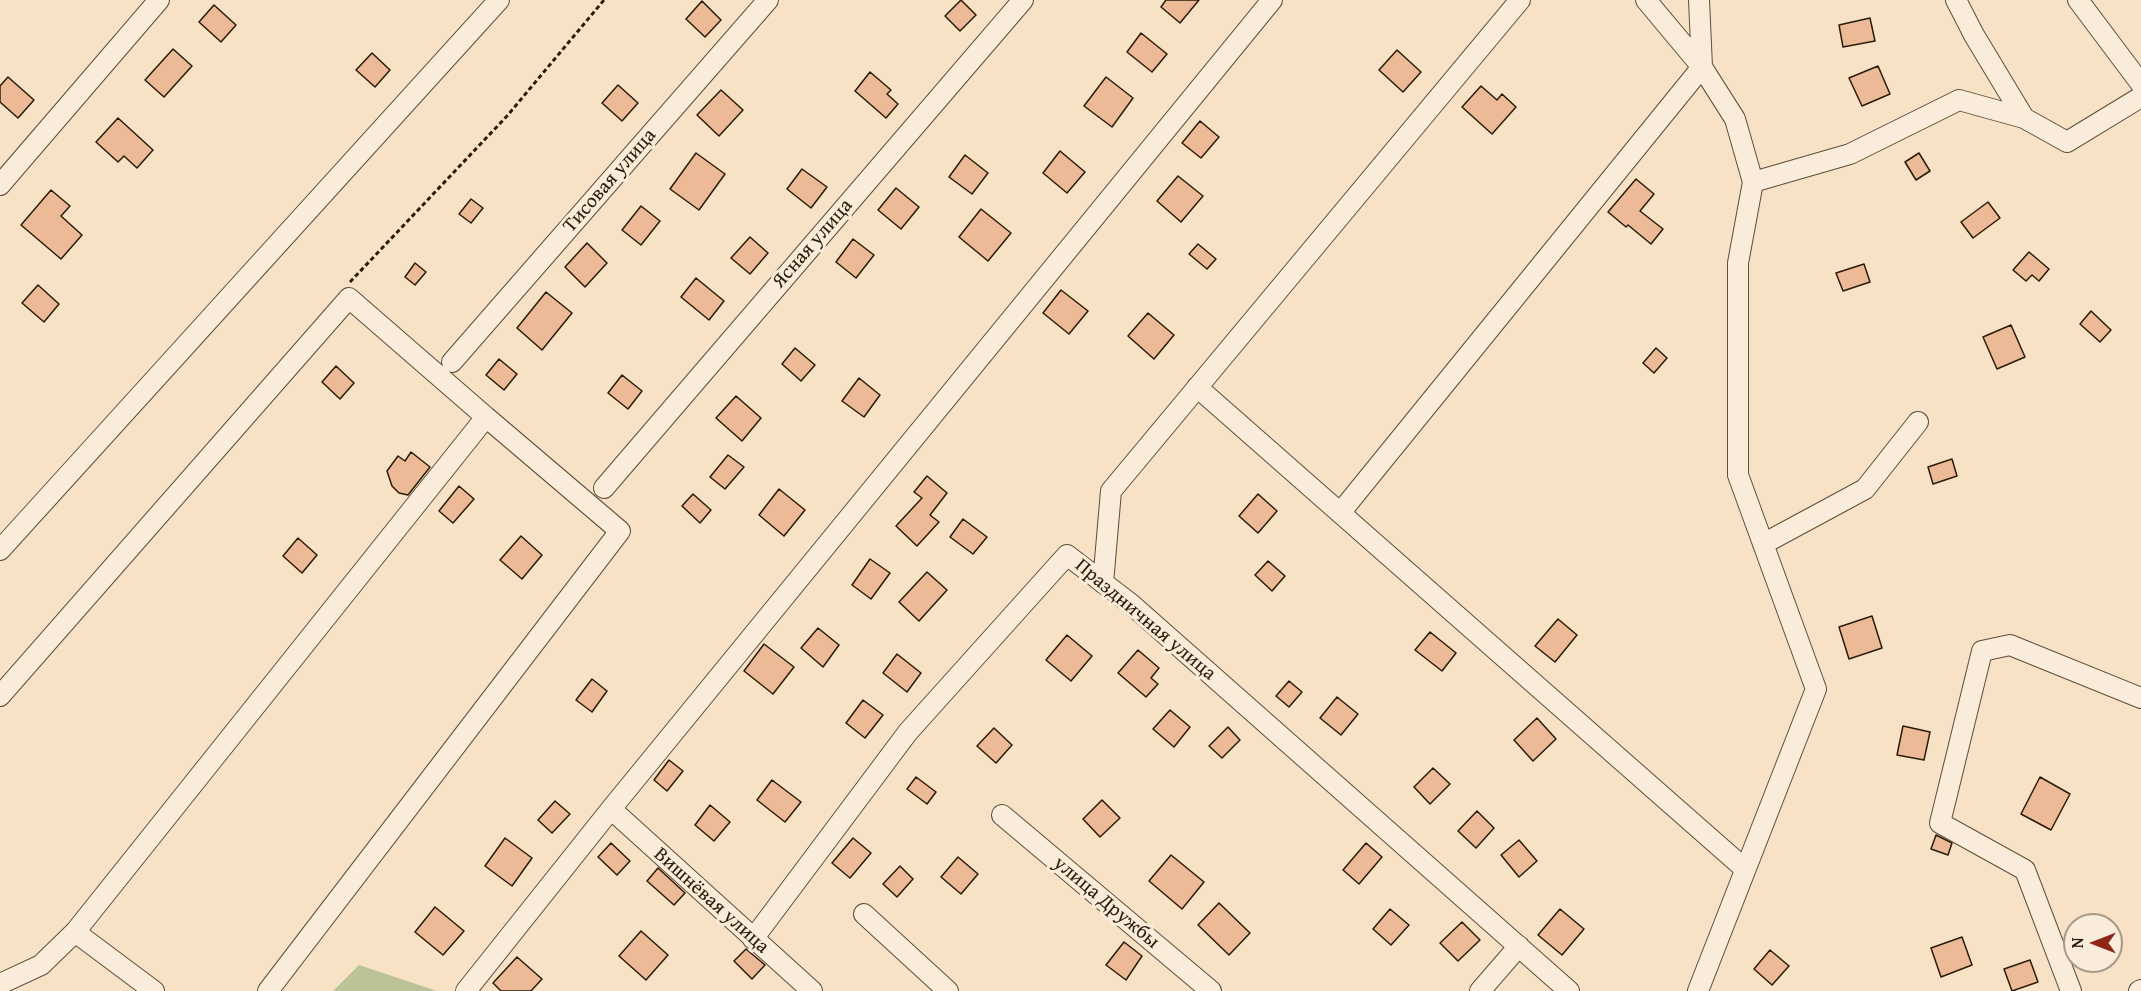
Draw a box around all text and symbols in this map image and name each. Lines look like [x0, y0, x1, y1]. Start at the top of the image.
street label: Тисовая улица [558, 124, 662, 238]
street label: Ясная улица [768, 195, 858, 293]
street label: Праздничная улица [1070, 554, 1220, 686]
street label: Вишнёвая улица [648, 843, 774, 959]
street label: улица Дружбы [1048, 852, 1164, 954]
north arrow [2063, 913, 2123, 973]
text: N [2065, 938, 2089, 948]

